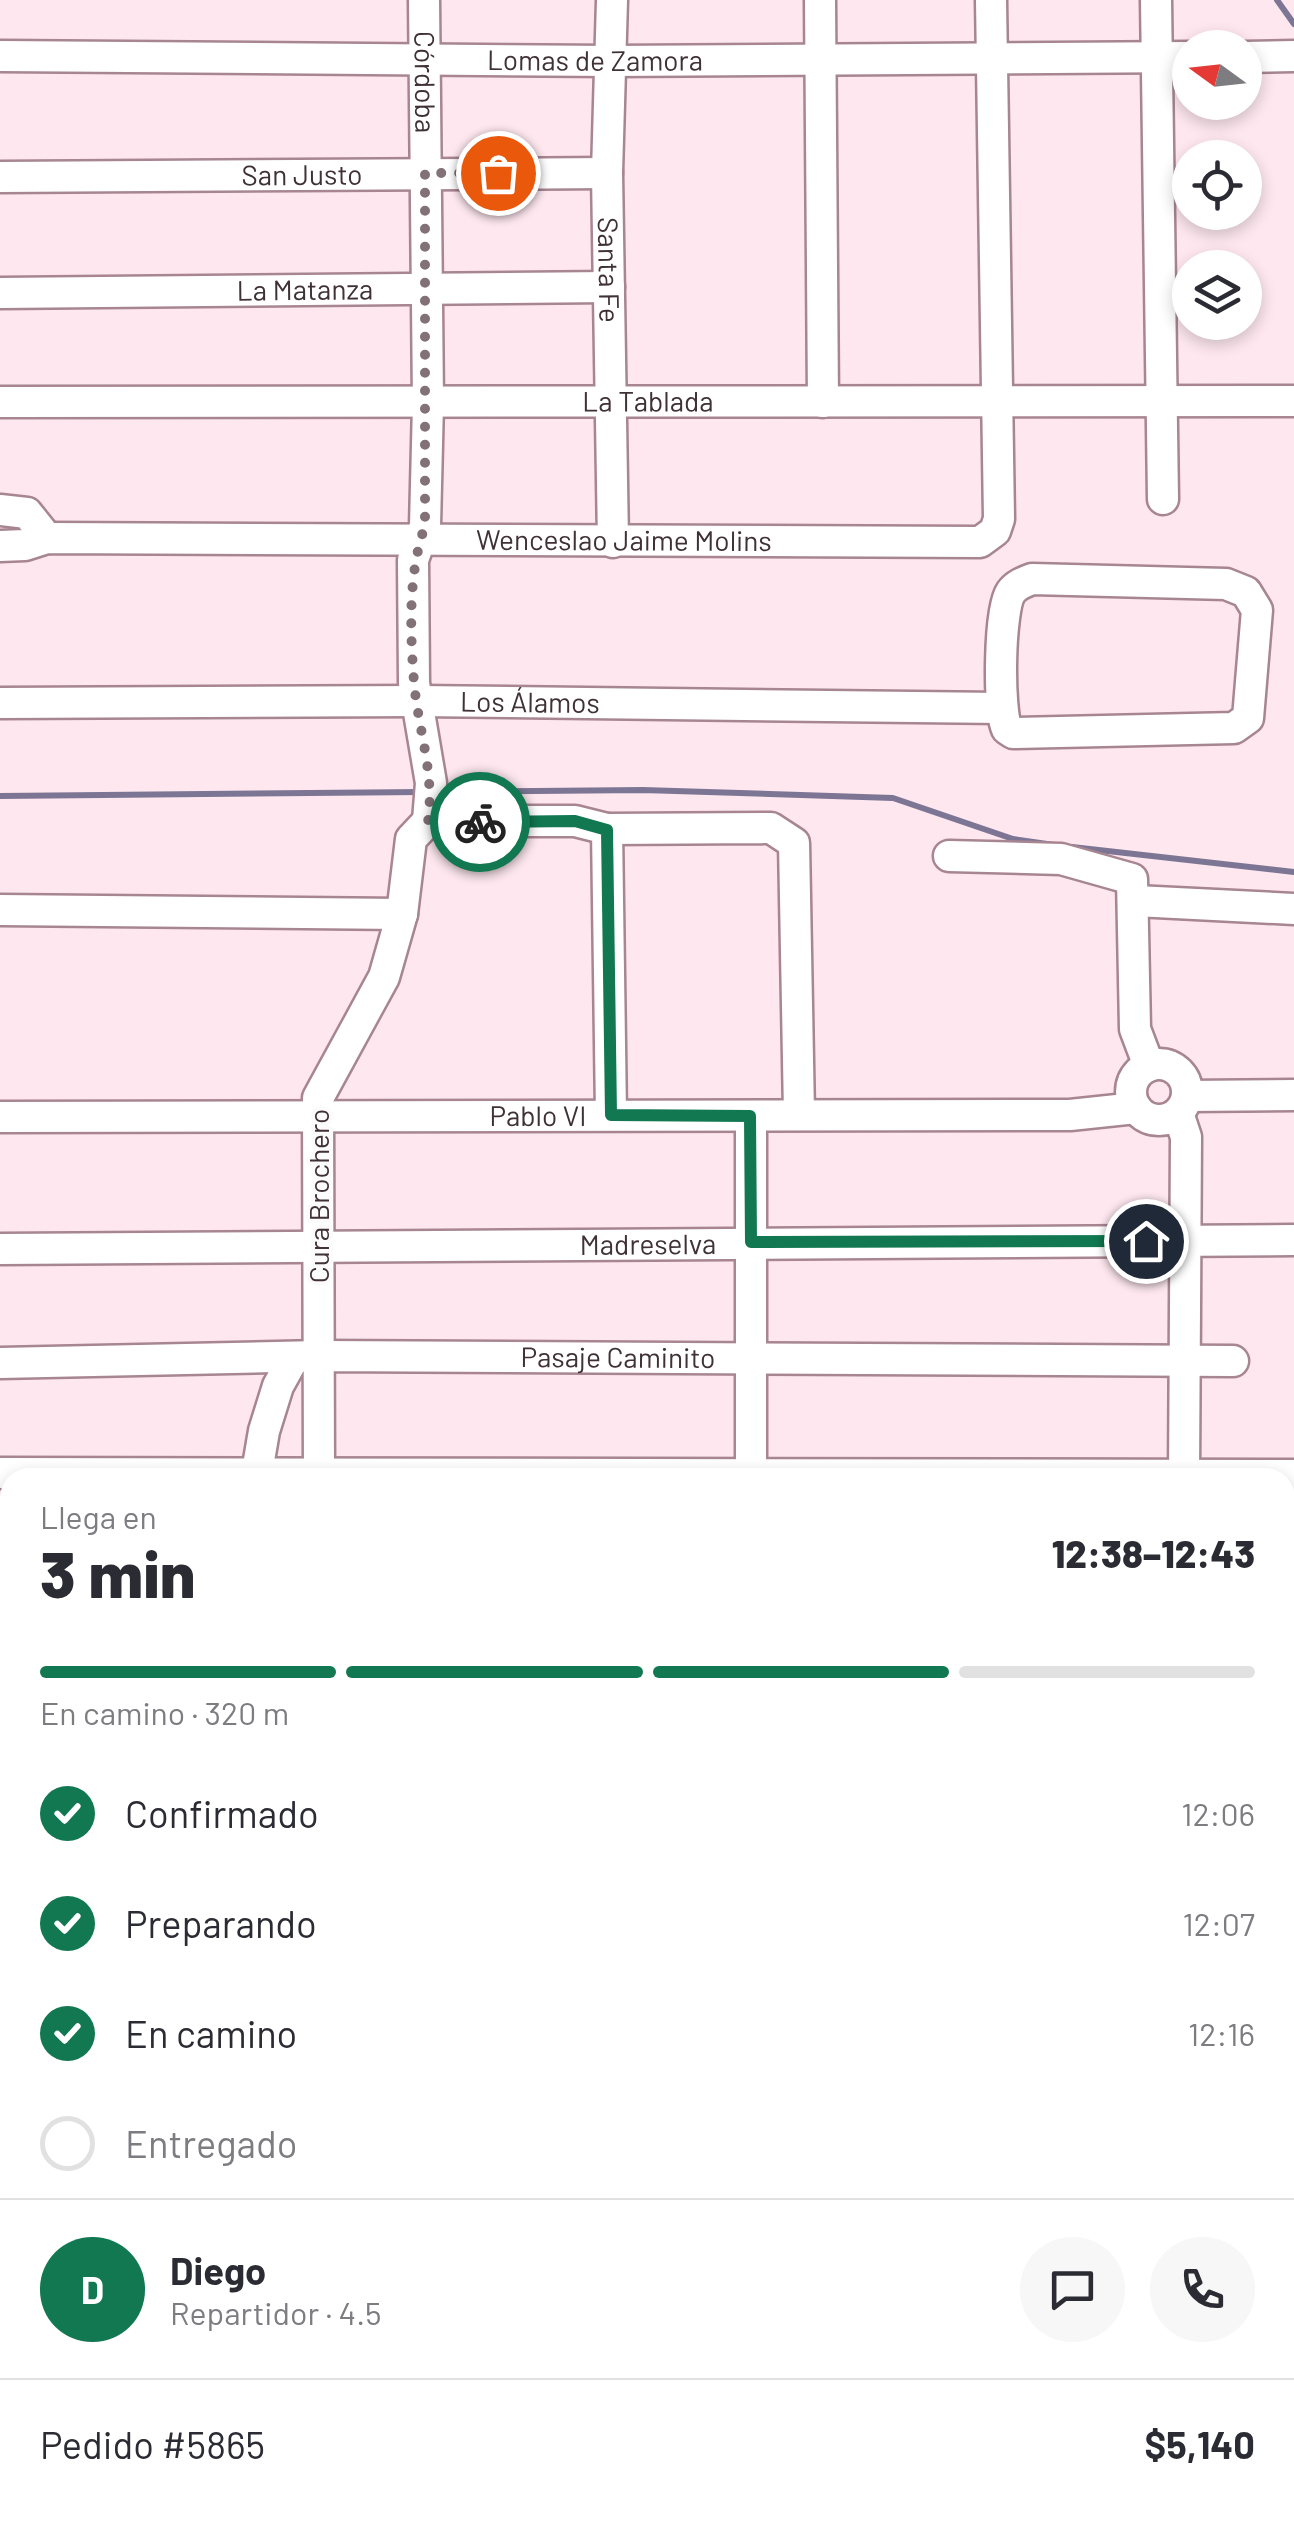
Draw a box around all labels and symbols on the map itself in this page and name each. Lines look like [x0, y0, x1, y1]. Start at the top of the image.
north arrow [1172, 30, 1262, 120]
street label: Córdoba [408, 31, 443, 133]
street label: Lomas de Zamora [487, 42, 703, 77]
pin [456, 131, 541, 216]
street label: San Justo [241, 157, 363, 191]
street label: Santa Fe [592, 217, 627, 323]
street label: La Matanza [237, 271, 373, 307]
street label: La Tablada [582, 383, 714, 418]
street label: Wenceslao Jaime Molins [476, 522, 772, 557]
street label: Los Álamos [460, 684, 600, 719]
courier [430, 772, 530, 872]
street label: Pablo VI [489, 1098, 587, 1132]
street label: Cura Brochero [301, 1109, 335, 1283]
pin [1104, 1199, 1189, 1284]
street label: Madreselva [580, 1226, 716, 1261]
street label: Pasaje Caminito [520, 1339, 715, 1374]

